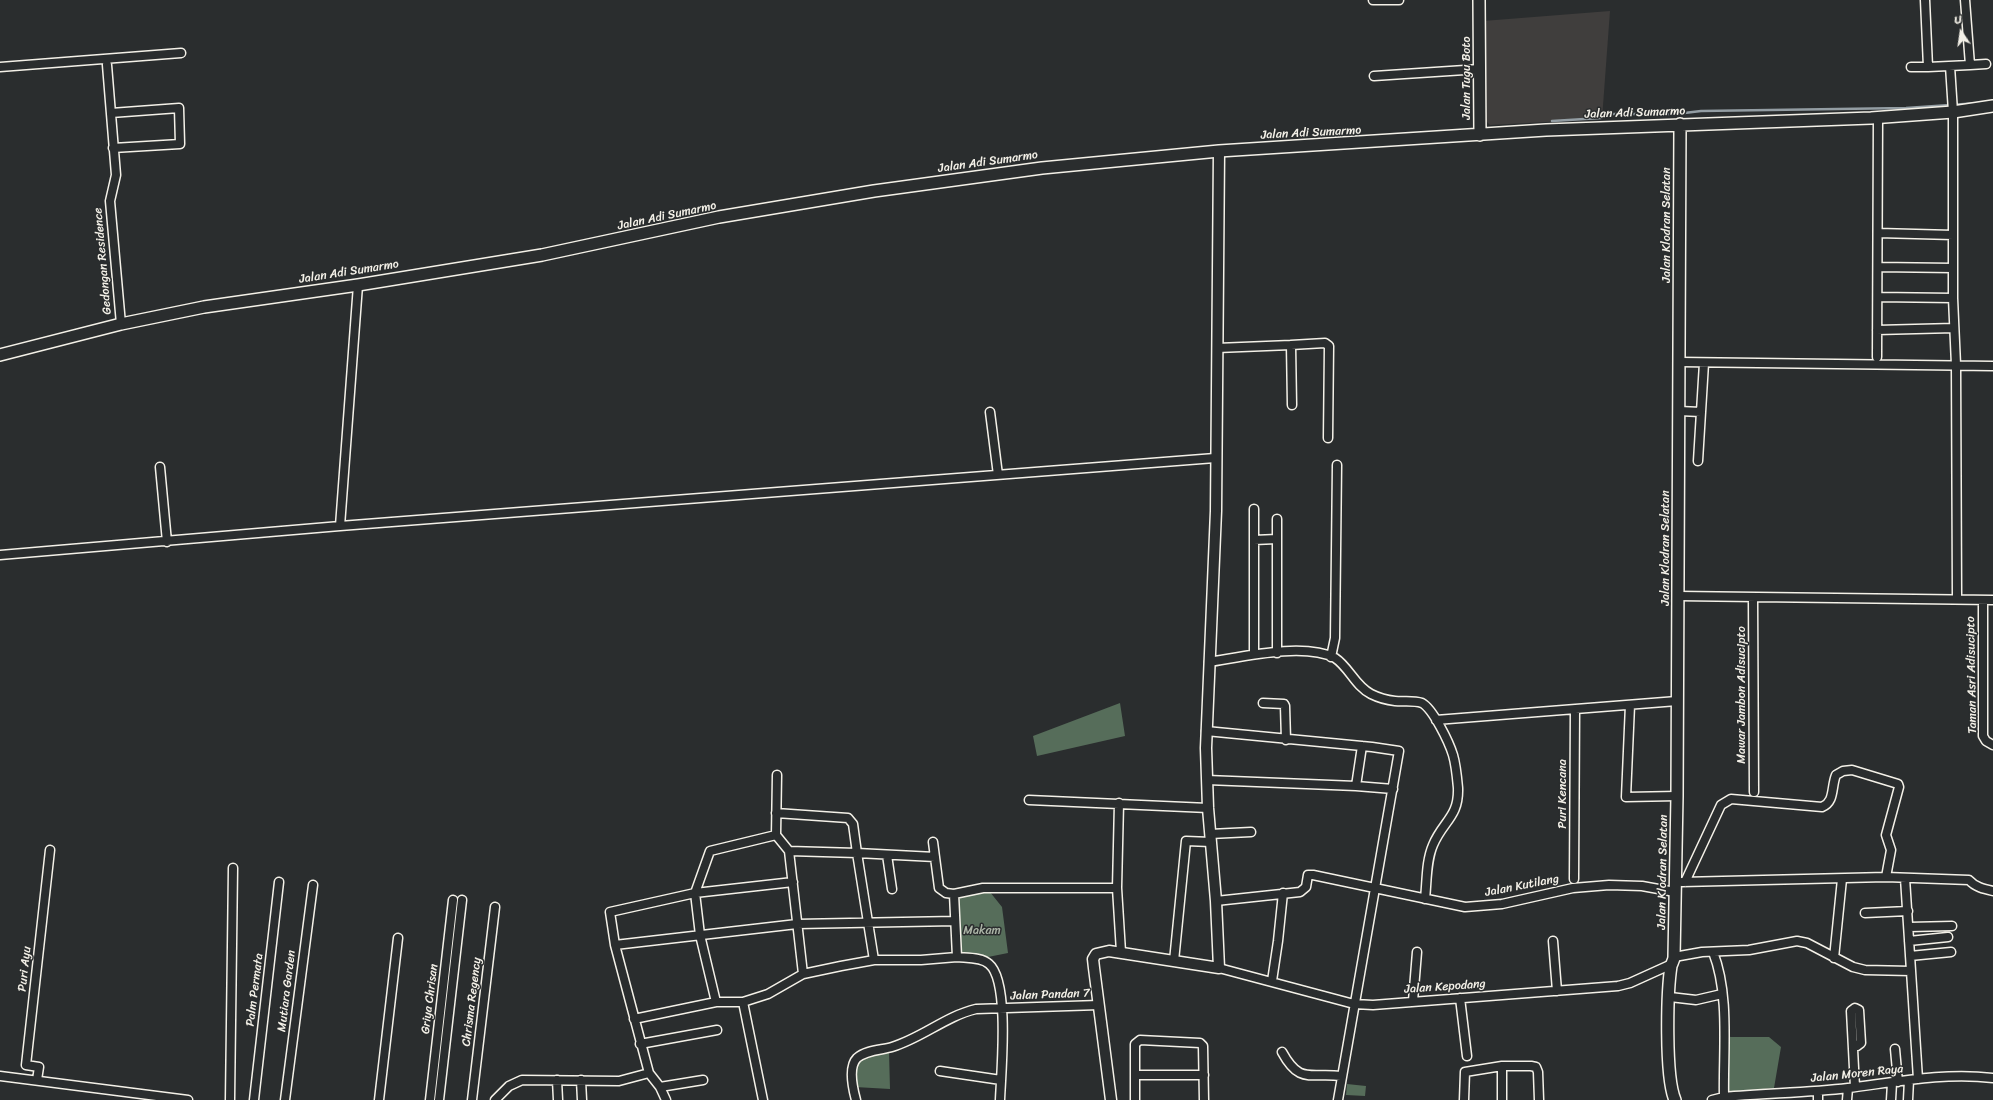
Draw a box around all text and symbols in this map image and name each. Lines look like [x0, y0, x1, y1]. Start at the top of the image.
text: U [1952, 10, 1964, 30]
north arrow [1941, 12, 1981, 52]
street label: Jalan Tugu Boto [1460, 36, 1474, 120]
street label: Jalan Adi Sumarmo [1584, 104, 1686, 122]
street label: Jalan Adi Sumarmo [1260, 123, 1362, 143]
street label: Jalan Adi Sumarmo [937, 148, 1039, 176]
street label: Jalan Klodran Selatan [1660, 167, 1674, 283]
street label: Jalan Adi Sumarmo [616, 198, 718, 234]
street label: Gedongan Residence [91, 207, 115, 315]
street label: Jalan Adi Sumarmo [298, 257, 400, 287]
street label: Jalan Klodran Selatan [1659, 490, 1673, 606]
street label: Taman Asri Adisucipto [1964, 616, 1980, 734]
street label: Mawar Jambon Adisucipto [1735, 626, 1749, 764]
street label: Puri Kencana [1556, 759, 1570, 829]
street label: Jalan Klodran Selatan [1655, 814, 1671, 930]
street label: Jalan Kutilang [1484, 872, 1560, 900]
park label: Makam [963, 924, 1001, 938]
street label: Puri Ayu [15, 946, 35, 992]
street label: Mutiara Garden [275, 949, 299, 1033]
street label: Palm Permata [243, 953, 267, 1027]
street label: Chrisma Regency [459, 957, 485, 1047]
street label: Griya Chrisan [419, 963, 441, 1035]
street label: Jalan Kepodang [1404, 977, 1486, 997]
street label: Jalan Pandan 7 [1010, 986, 1090, 1004]
street label: Jalan Moren Raya [1810, 1062, 1904, 1086]

